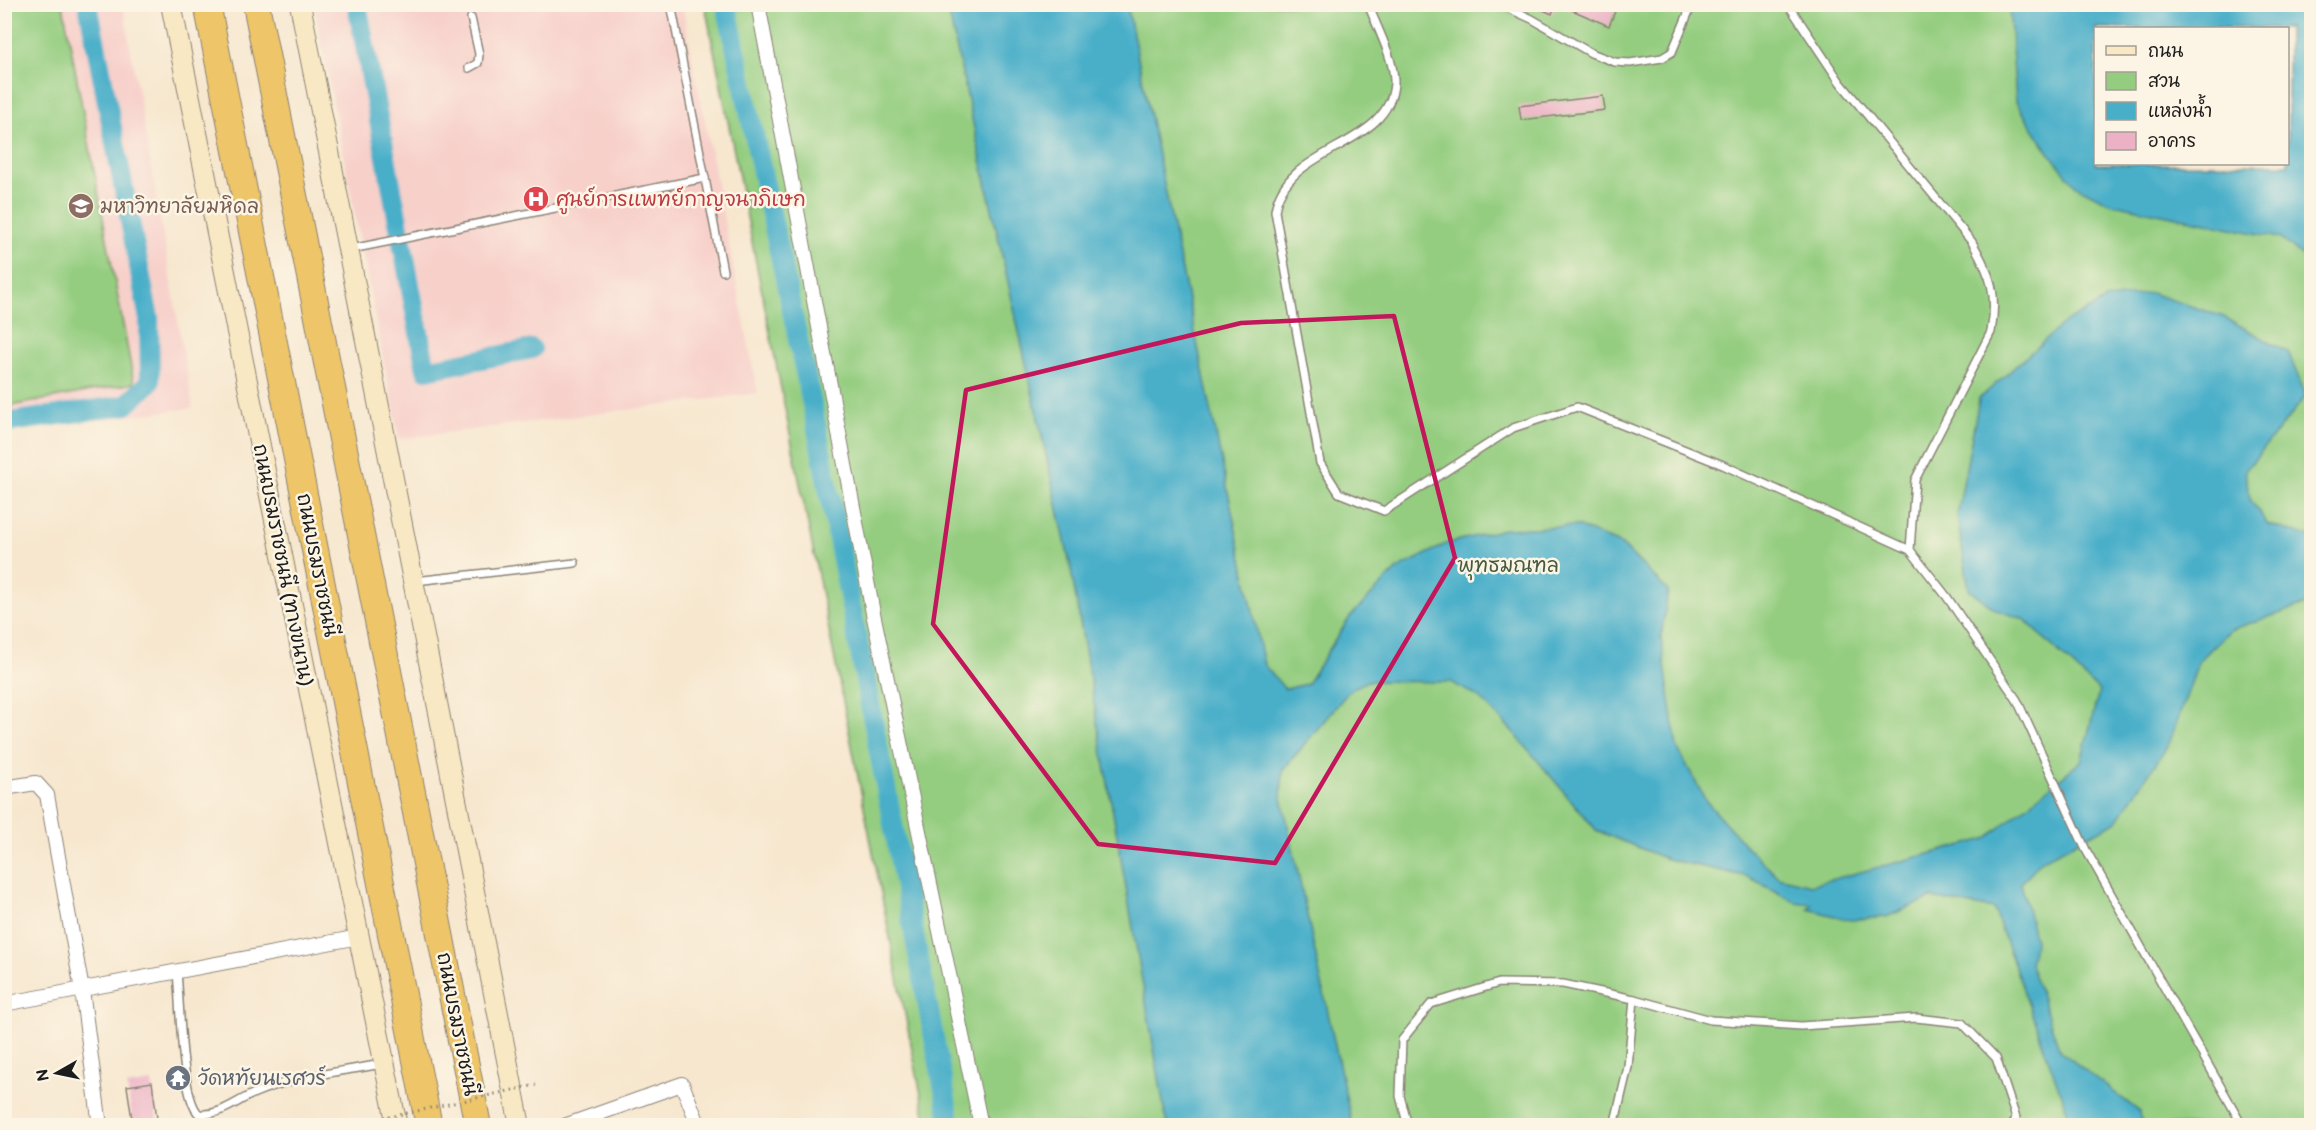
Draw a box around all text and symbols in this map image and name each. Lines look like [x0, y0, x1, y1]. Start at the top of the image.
legend [2094, 27, 2289, 165]
text: ถนน [2148, 41, 2183, 62]
text: สวน [2148, 71, 2180, 92]
text: แหล่งน้ำ [2148, 94, 2212, 122]
text: อาคาร [2148, 131, 2196, 152]
hospital icon: ศูนย์การแพทย์กาญจนาภิเษก [521, 184, 551, 214]
place label: ศูนย์การแพทย์กาญจนาภิเษก [556, 186, 806, 215]
school or university icon: มหาวิทยาลัยมหิดล [66, 191, 96, 221]
place label: มหาวิทยาลัยมหิดล [100, 194, 259, 219]
street label: ถนนบรมราชชนนี (ทางขนาน) [249, 442, 319, 688]
street label: ถนนบรมราชชนนี [292, 491, 344, 639]
park label: พุทธมณฑล [1457, 554, 1559, 581]
street label: ถนนบรมราชชนนี [431, 950, 484, 1098]
north arrow [27, 1043, 87, 1103]
temple icon: วัดหทัยนเรศวร์ [163, 1063, 193, 1093]
place label: วัดหทัยนเรศวร์ [198, 1065, 327, 1091]
text: N [33, 1068, 54, 1083]

